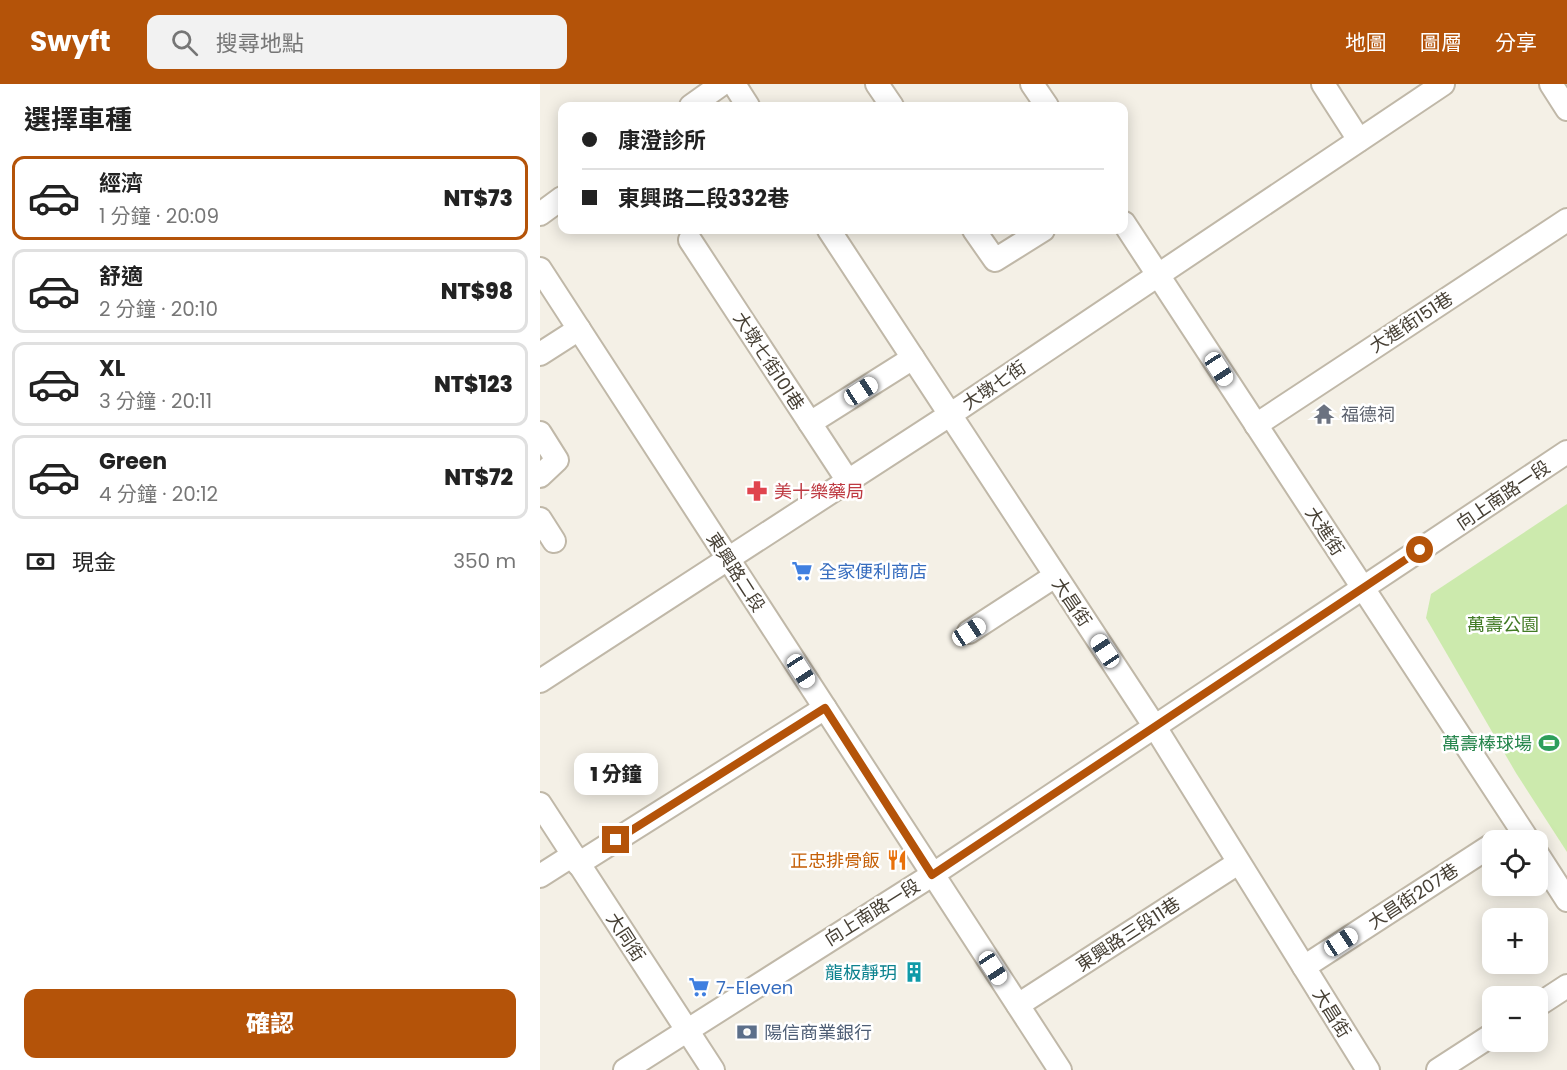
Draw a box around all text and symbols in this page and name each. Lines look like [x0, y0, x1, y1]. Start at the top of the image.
search box [147, 15, 567, 69]
text: Swyft [30, 22, 111, 61]
icon: search [168, 26, 201, 59]
text: 搜尋地點 [216, 28, 304, 59]
text: 地圖 [1345, 28, 1387, 57]
text: 圖層 [1420, 28, 1462, 57]
text: 分享 [1495, 28, 1537, 57]
text: 選擇車種 [24, 101, 132, 138]
text: 康澄診所 [618, 125, 706, 156]
text: 經濟 [99, 168, 143, 199]
icon: car [27, 171, 81, 225]
text: NT$73 [443, 183, 513, 214]
text: 東興路二段332巷 [618, 183, 789, 214]
text: 1 分鐘 · 20:09 [99, 202, 219, 230]
text: 舒適 [99, 261, 143, 292]
icon: car [27, 264, 81, 318]
text: NT$98 [441, 276, 513, 307]
street label: 大進街151巷 [1364, 286, 1458, 358]
text: 2 分鐘 · 20:10 [99, 295, 218, 323]
street label: 大墩七街101巷 [728, 307, 810, 415]
car [1202, 349, 1236, 389]
text: XL [99, 353, 125, 384]
street label: 大墩七街 [957, 355, 1031, 415]
icon: car [27, 357, 81, 411]
text: NT$123 [434, 369, 513, 400]
car [841, 374, 881, 408]
text: 3 分鐘 · 20:11 [99, 387, 212, 415]
temple icon: 福德祠 [1312, 402, 1336, 426]
place label: 福德祠 [1341, 402, 1395, 427]
text: Green [99, 446, 167, 477]
icon: car [27, 450, 81, 504]
street label: 向上南路一段 [1451, 454, 1555, 536]
text: NT$72 [444, 462, 513, 493]
pharmacy icon: 美十樂藥局 [745, 479, 769, 503]
place label: 美十樂藥局 [774, 479, 864, 504]
text: 4 分鐘 · 20:12 [99, 480, 218, 508]
street label: 大進街 [1300, 502, 1350, 560]
street label: 東興路二段 [701, 527, 771, 617]
route start [1406, 536, 1433, 563]
icon: cash [24, 545, 57, 578]
text: 現金 [72, 547, 116, 578]
text: 350 m [453, 547, 516, 575]
supermarket icon: 全家便利商店 [790, 559, 814, 583]
place label: 全家便利商店 [819, 559, 927, 584]
street label: 大昌街 [1047, 573, 1097, 631]
park label: 萬壽公園 [1467, 612, 1539, 637]
car [949, 615, 989, 649]
car [1087, 631, 1123, 671]
car [784, 651, 818, 691]
place label: 萬壽棒球場 [1442, 731, 1532, 756]
sports icon: 萬壽棒球場 [1537, 731, 1561, 755]
callout: 1 分鐘 [574, 753, 658, 795]
text: 1 分鐘 [590, 760, 642, 788]
route end [602, 826, 629, 853]
map controls [1482, 830, 1548, 1052]
button: locate [1482, 830, 1548, 896]
place label: 正忠排骨飯 [790, 848, 880, 873]
restaurant icon: 正忠排骨飯 [885, 848, 909, 872]
street label: 大昌街207巷 [1363, 857, 1463, 935]
street label: 向上南路一段 [820, 873, 924, 951]
street label: 東興路三段11巷 [1071, 891, 1185, 977]
street label: 大同街 [601, 908, 651, 966]
button: + [1482, 908, 1548, 974]
car [1321, 925, 1361, 959]
car [976, 948, 1010, 988]
place label: 龍板靜玥 [825, 960, 897, 985]
building icon: 龍板靜玥 [902, 960, 926, 984]
supermarket icon: 7-Eleven [687, 975, 711, 999]
place label: 7-Eleven [716, 975, 793, 1000]
street label: 大昌街 [1307, 983, 1357, 1043]
button: − [1482, 986, 1548, 1052]
button: 確認 [24, 989, 516, 1058]
bank icon: 陽信商業銀行 [735, 1020, 759, 1044]
place label: 陽信商業銀行 [764, 1020, 872, 1045]

